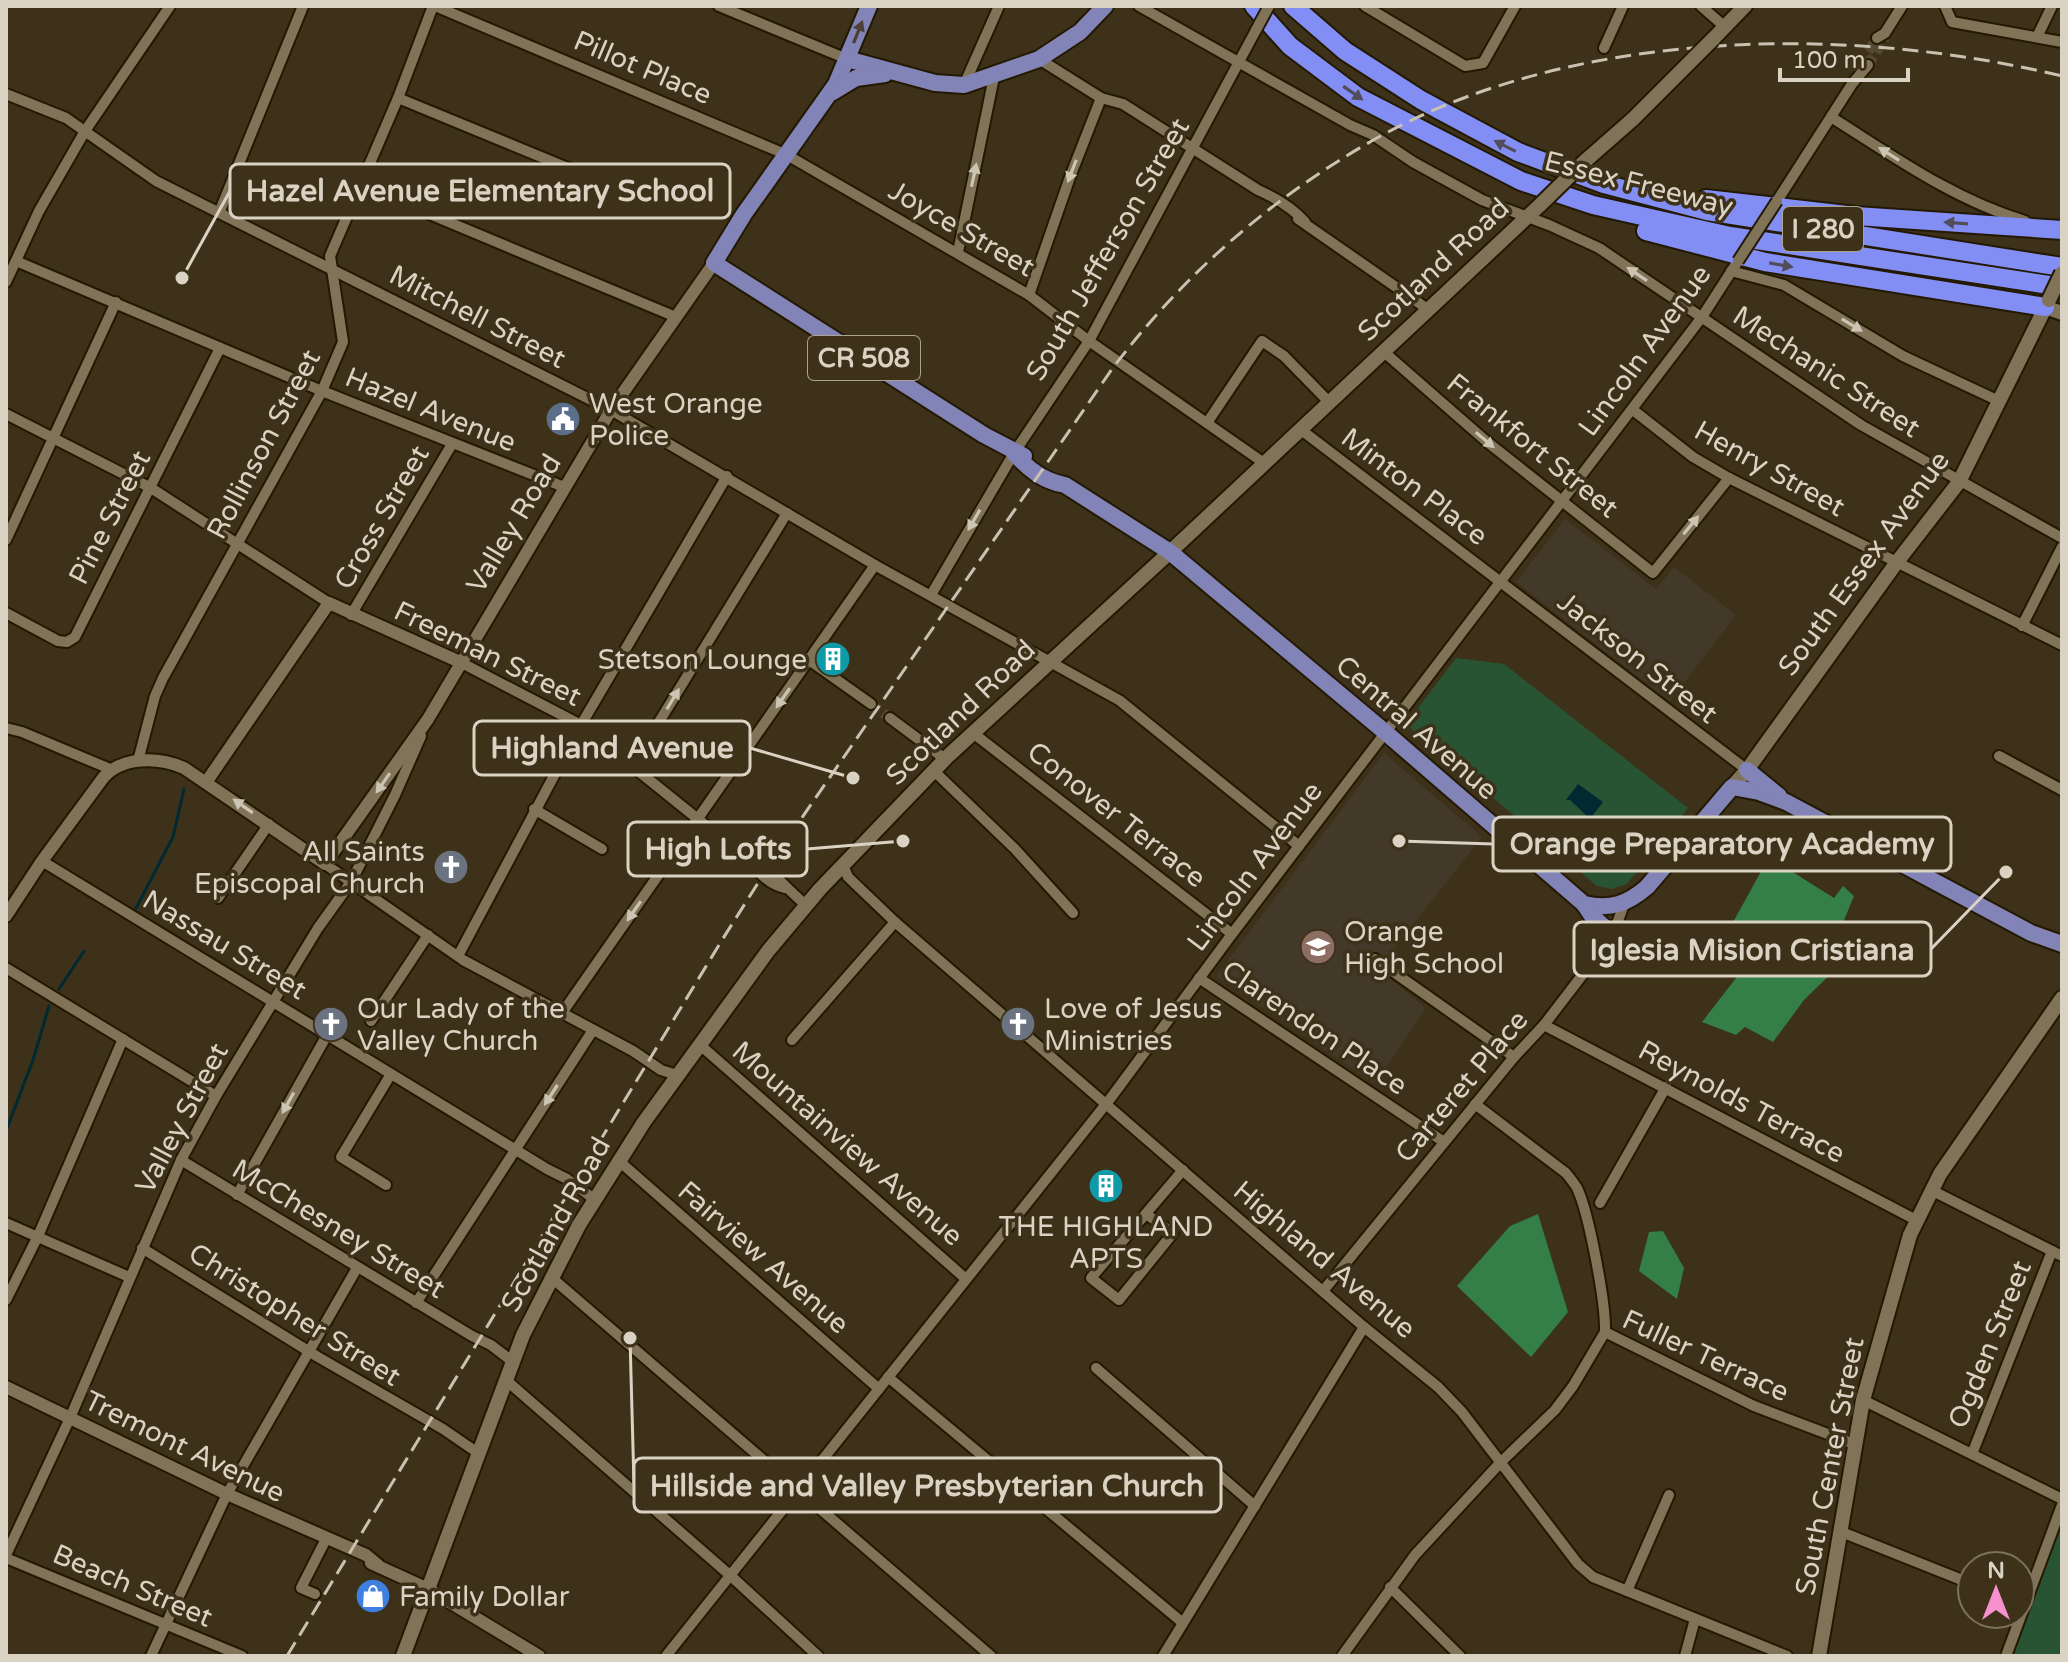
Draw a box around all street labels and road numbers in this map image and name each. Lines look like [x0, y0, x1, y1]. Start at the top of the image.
street label: Pillot Place [569, 24, 717, 112]
street label: South Jefferson Street [1019, 112, 1197, 387]
street label: Essex Freeway [1541, 144, 1737, 224]
street label: Joyce Street [883, 173, 1041, 284]
street label: Scotland Road [1351, 191, 1516, 349]
road number: I 280 [1783, 207, 1863, 251]
street label: Mitchell Street [384, 258, 572, 376]
street label: Lincoln Avenue [1571, 258, 1718, 443]
street label: Mechanic Street [1726, 299, 1927, 445]
road number: CR 508 [808, 336, 920, 380]
street label: Rollinson Street [200, 344, 328, 545]
street label: Hazel Avenue [340, 360, 521, 460]
street label: Frankfort Street [1440, 366, 1625, 525]
street label: Henry Street [1688, 414, 1851, 524]
street label: Minton Place [1335, 421, 1494, 553]
street label: Cross Street [327, 439, 437, 596]
street label: Pine Street [62, 445, 158, 590]
street label: South Essex Avenue [1771, 445, 1957, 682]
street label: Valley Road [459, 448, 569, 599]
street label: Jackson Street [1551, 585, 1724, 731]
street label: Freeman Street [388, 594, 587, 714]
street label: Scotland Road [879, 633, 1043, 793]
street label: Central Avenue [1329, 648, 1504, 807]
street label: Conover Terrace [1020, 734, 1212, 895]
street label: Lincoln Avenue [1180, 775, 1330, 958]
street label: Nassau Street [136, 883, 313, 1007]
street label: Clarendon Place [1215, 953, 1414, 1102]
street label: Carteret Place [1388, 1004, 1535, 1170]
street label: Reynolds Terrace [1632, 1033, 1851, 1171]
street label: Mountainview Avenue [725, 1034, 970, 1253]
street label: Valley Street [128, 1037, 236, 1200]
street label: Scotland Road [494, 1131, 618, 1318]
street label: McChesney Street [226, 1152, 451, 1306]
street label: Fairview Avenue [671, 1174, 856, 1341]
street label: Highland Avenue [1226, 1174, 1422, 1346]
street label: Christopher Street [182, 1236, 407, 1394]
street label: Ogden Street [1941, 1255, 2039, 1433]
street label: Fuller Terrace [1617, 1302, 1794, 1409]
street label: South Center Street [1788, 1334, 1872, 1598]
street label: Tremont Avenue [79, 1384, 291, 1510]
street label: Beach Street [48, 1537, 218, 1635]

